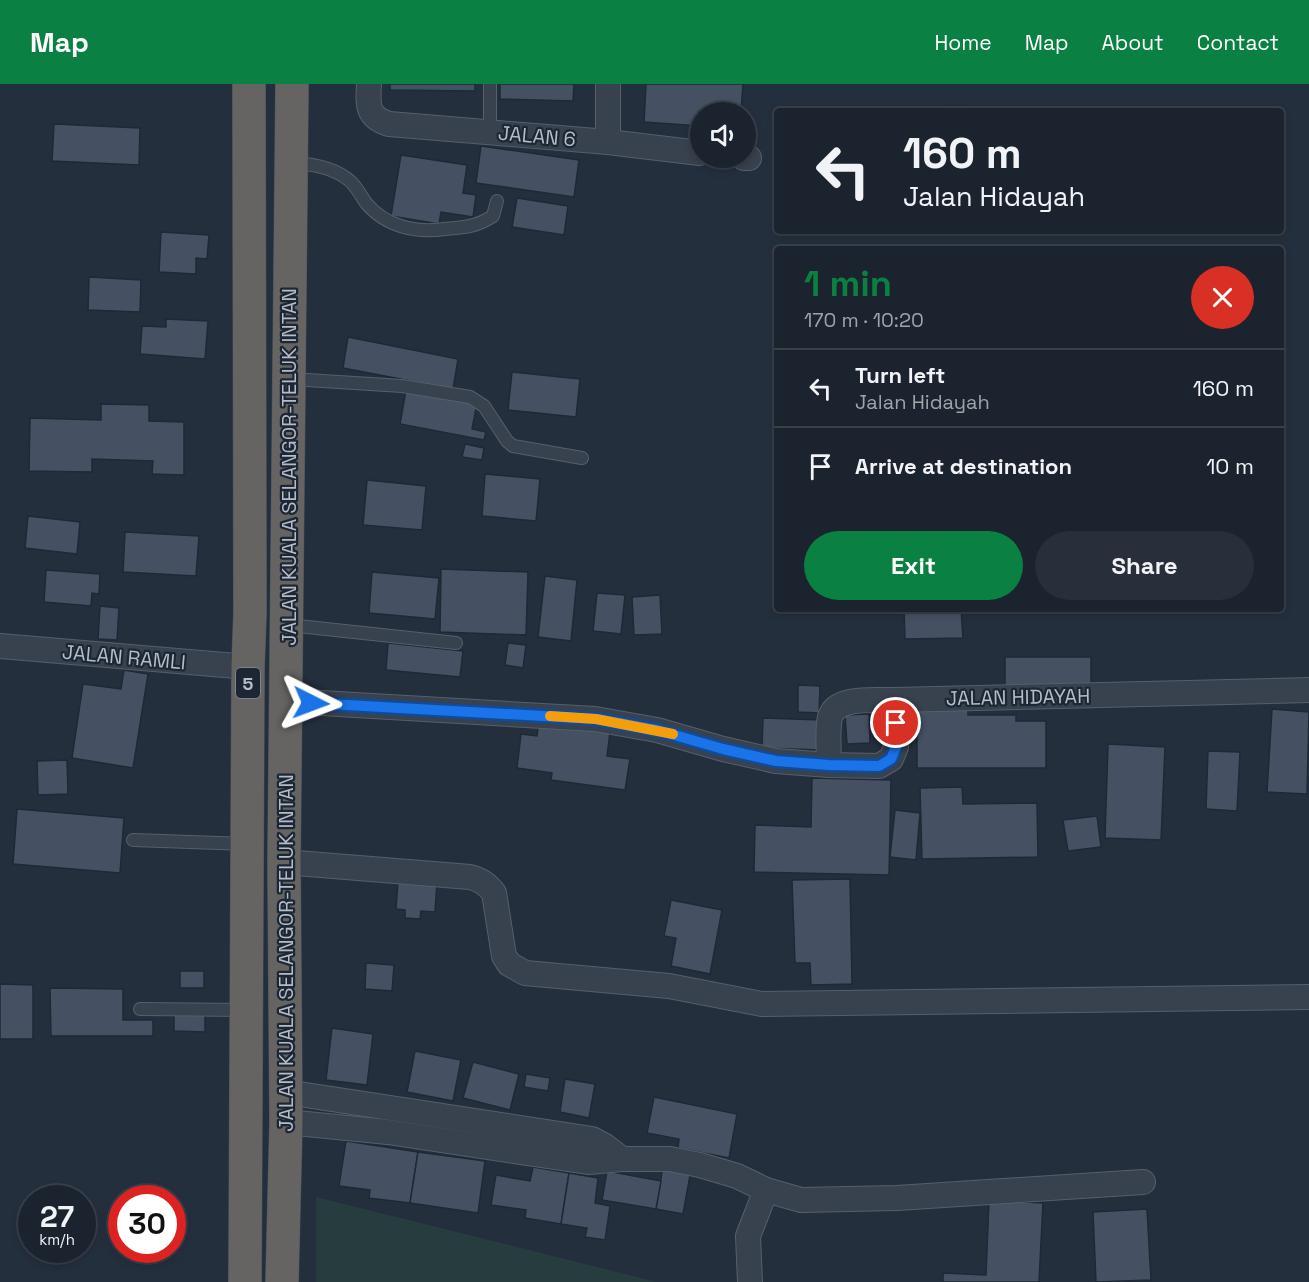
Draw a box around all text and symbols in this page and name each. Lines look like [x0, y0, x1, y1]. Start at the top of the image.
text: Map [30, 24, 89, 60]
text: Home [934, 29, 992, 56]
text: Map [1025, 29, 1069, 56]
text: About [1102, 29, 1164, 56]
text: Contact [1197, 29, 1279, 56]
map controls [690, 102, 756, 168]
button: sound [690, 102, 756, 168]
street label: JALAN 6 [497, 120, 577, 152]
text: 160 m [903, 127, 1022, 180]
icon: left [804, 132, 882, 210]
text: Jalan Hidayah [903, 179, 1085, 214]
text: 1 min [804, 261, 892, 307]
button: close [1191, 266, 1254, 329]
street label: JALAN KUALA SELANGOR-TELUK INTAN [276, 288, 302, 646]
text: 170 m · 10:20 [804, 307, 924, 333]
text: Turn left [855, 361, 945, 389]
icon: left [804, 372, 837, 405]
text: 160 m [1193, 374, 1254, 402]
text: Jalan Hidayah [855, 389, 990, 415]
icon: arrive [804, 450, 837, 483]
text: Arrive at destination [855, 452, 1072, 480]
text: 10 m [1206, 452, 1254, 480]
button: Exit [804, 531, 1023, 600]
button: Share [1035, 531, 1254, 600]
street label: JALAN RAMLI [61, 639, 187, 675]
road number: 5 [236, 668, 260, 698]
position arrow [279, 671, 343, 735]
street label: JALAN HIDAYAH [946, 683, 1090, 711]
pin [870, 697, 921, 748]
icon: arrive [879, 706, 912, 739]
street label: JALAN KUALA SELANGOR-TELUK INTAN [273, 774, 299, 1132]
speed limit sign: 30 [108, 1185, 186, 1263]
text: 27 [40, 1197, 74, 1236]
text: km/h [39, 1230, 75, 1249]

